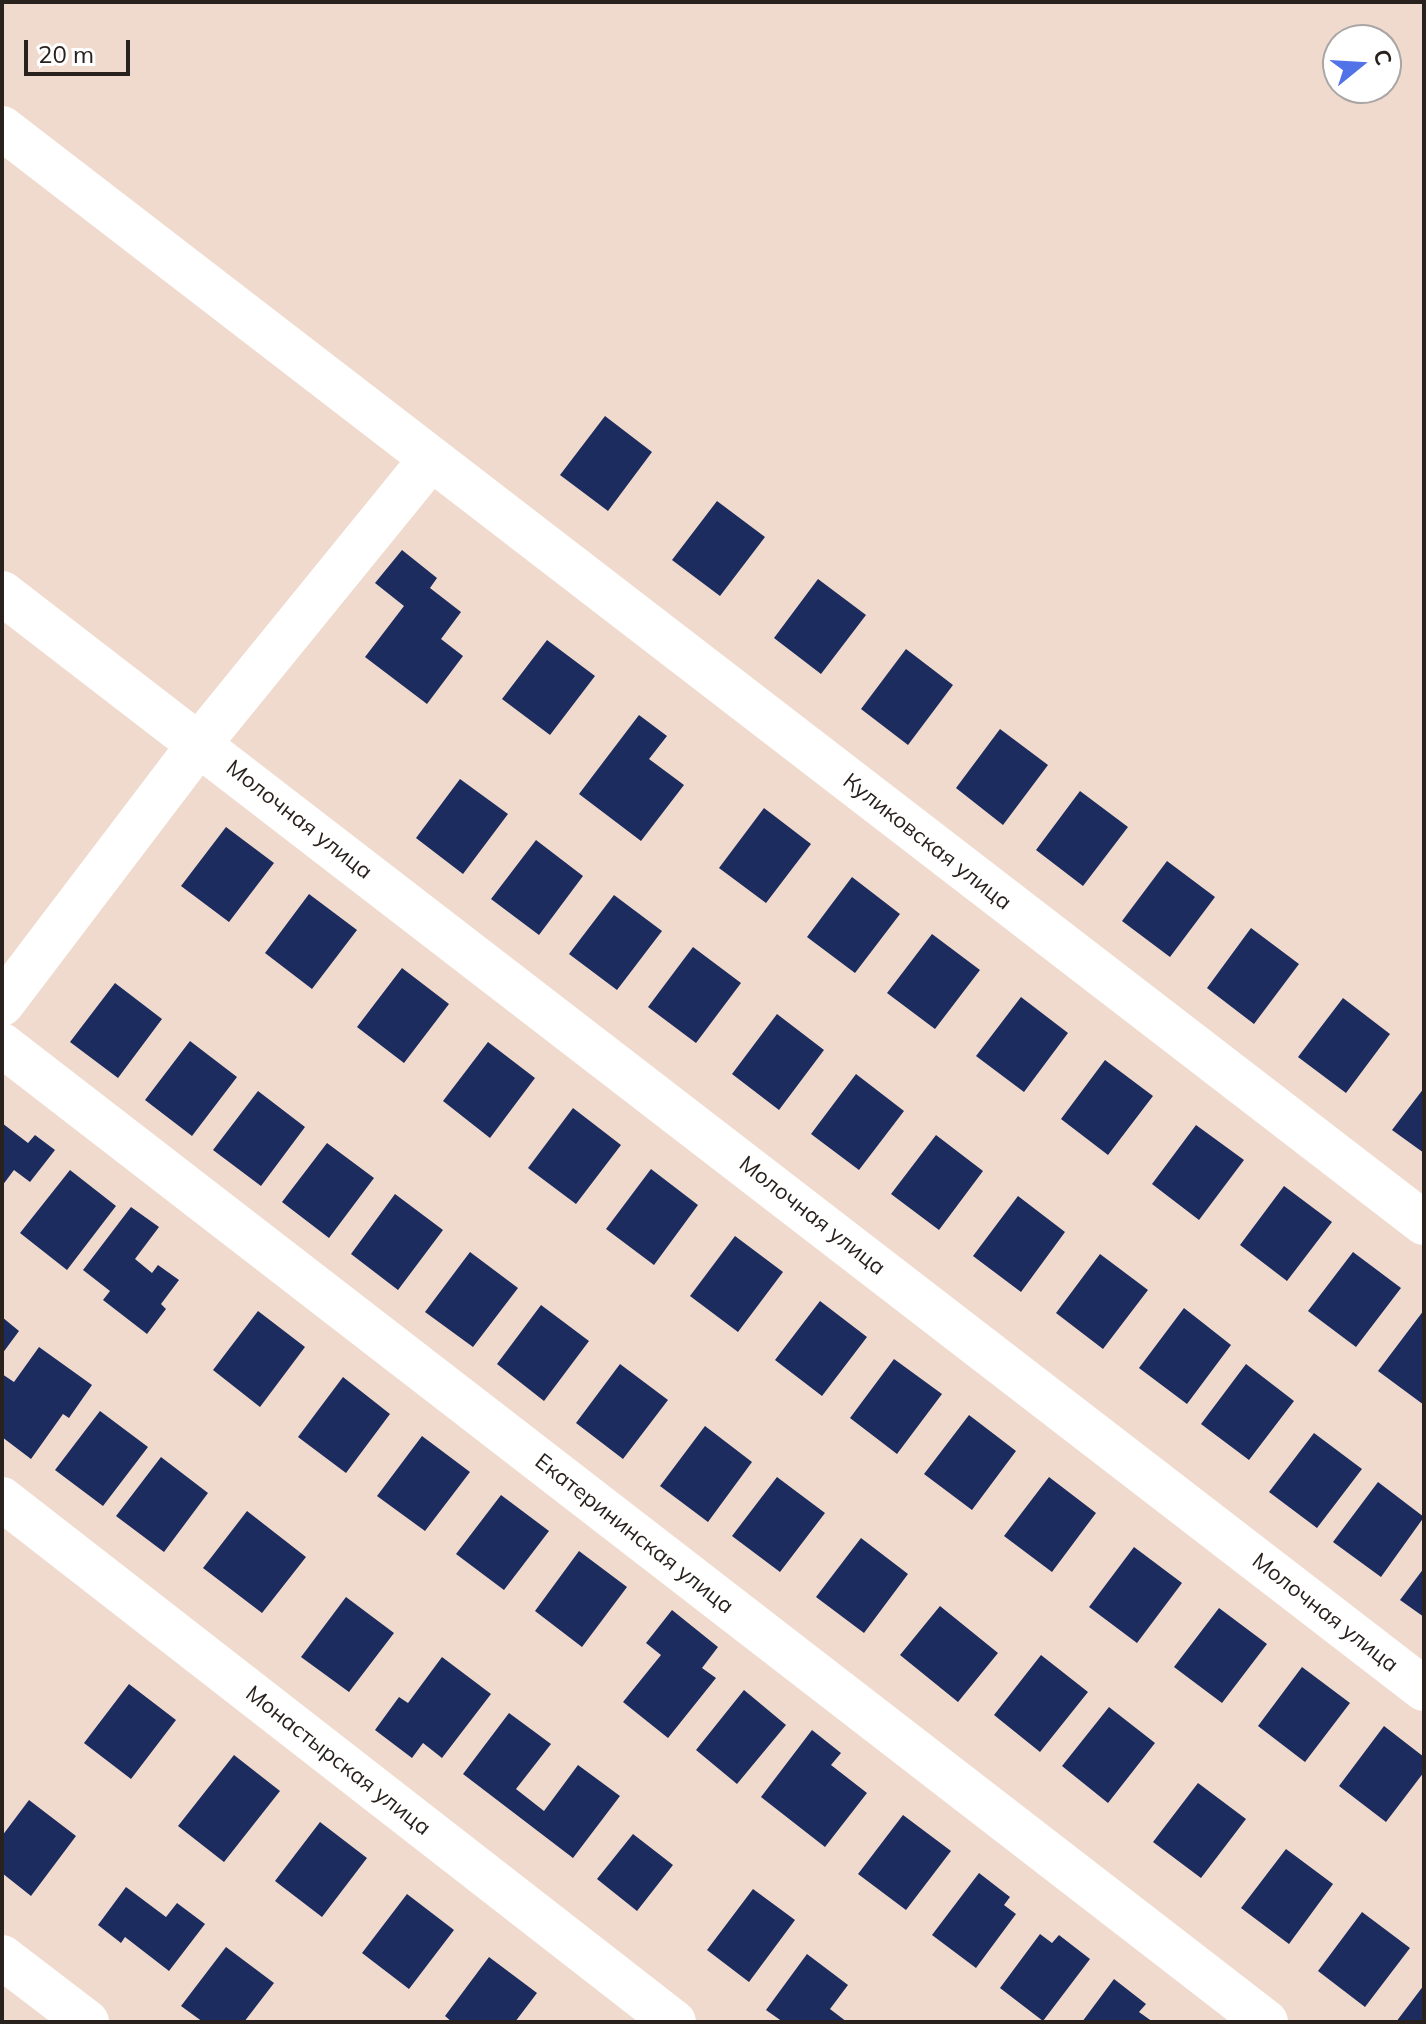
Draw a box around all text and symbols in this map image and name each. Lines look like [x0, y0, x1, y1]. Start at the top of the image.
scale bar [28, 24, 134, 74]
north arrow [1322, 24, 1402, 104]
text: 20 m [38, 39, 94, 69]
text: С [1367, 46, 1399, 69]
street label: Молочная улица [221, 755, 377, 885]
street label: Куликовская улица [838, 768, 1016, 916]
street label: Молочная улица [734, 1151, 890, 1281]
street label: Екатерининская улица [530, 1448, 738, 1620]
street label: Молочная улица [1247, 1548, 1403, 1678]
street label: Монастырская улица [240, 1681, 436, 1841]

